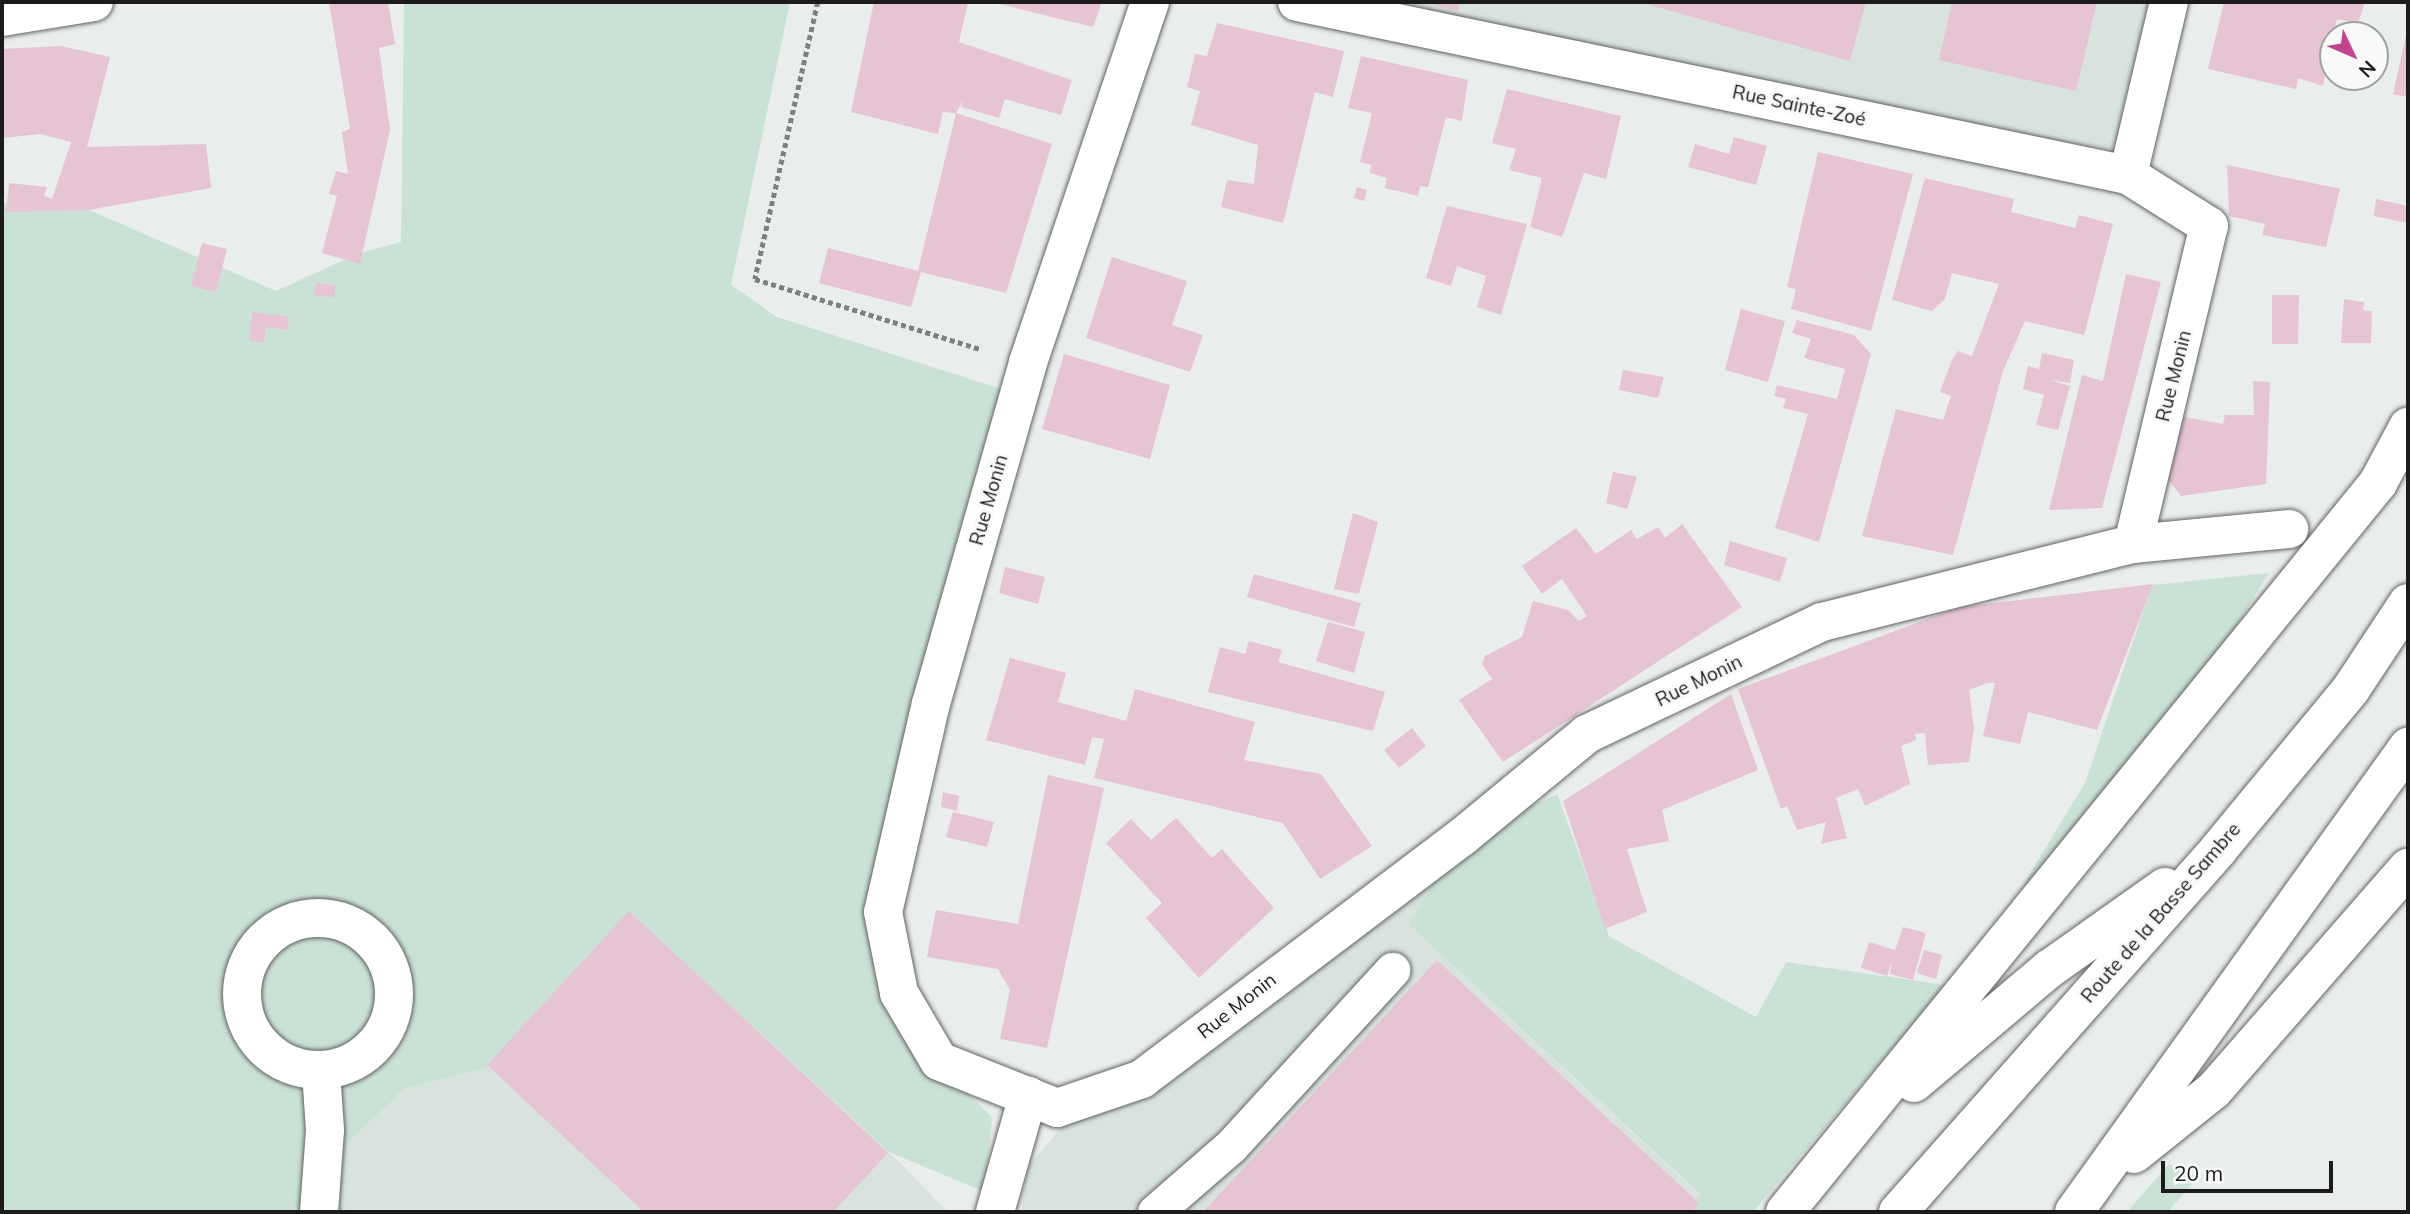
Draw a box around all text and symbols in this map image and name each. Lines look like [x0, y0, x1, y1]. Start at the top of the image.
north arrow [2319, 21, 2389, 91]
text: N [2354, 56, 2381, 83]
street label: Rue Sainte-Zoé [1730, 81, 1868, 131]
street label: Rue Monin [2152, 328, 2196, 424]
street label: Rue Monin [965, 452, 1013, 548]
street label: Rue Monin [1652, 650, 1746, 712]
street label: Route de la Basse Sambre [2077, 818, 2245, 1008]
street label: Rue Monin [1193, 968, 1281, 1044]
scale bar [2165, 1148, 2336, 1192]
text: 20 m [2174, 1160, 2223, 1186]

